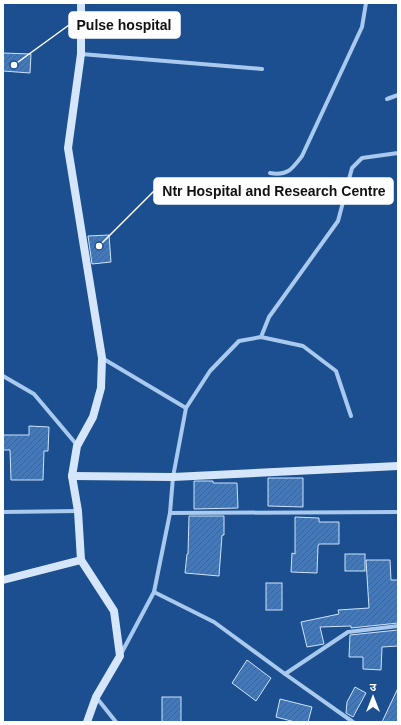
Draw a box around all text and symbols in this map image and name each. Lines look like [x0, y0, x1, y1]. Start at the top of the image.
callout: Pulse hospital [69, 12, 180, 38]
text: Pulse hospital [77, 17, 171, 33]
callout: Ntr Hospital and Research Centre [154, 178, 393, 204]
text: Ntr Hospital and Research Centre [162, 183, 386, 199]
north arrow [353, 677, 393, 717]
text: उ [370, 681, 377, 693]

